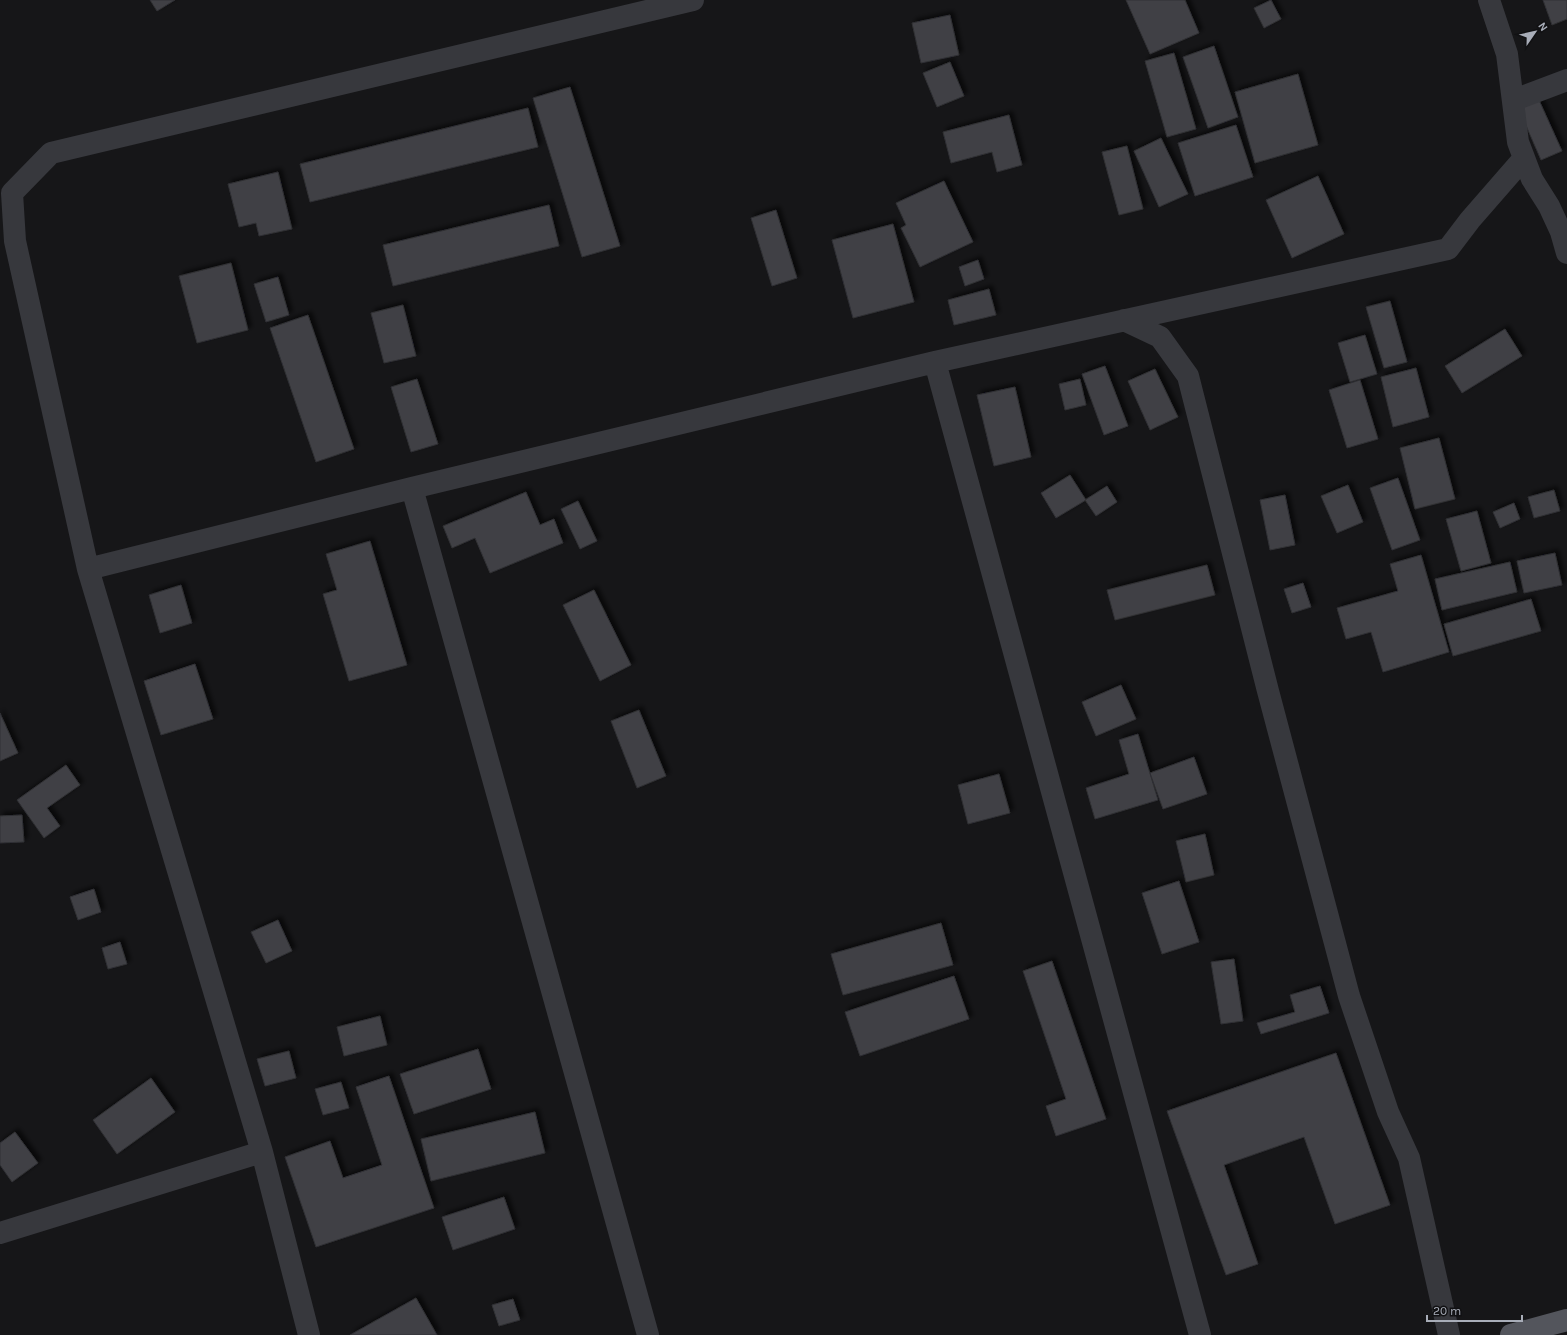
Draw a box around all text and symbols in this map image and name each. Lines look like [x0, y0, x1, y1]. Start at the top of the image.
north arrow [1515, 12, 1555, 52]
text: N [1535, 20, 1550, 34]
scale bar [1427, 1297, 1522, 1323]
text: 20 m [1433, 1304, 1461, 1318]

